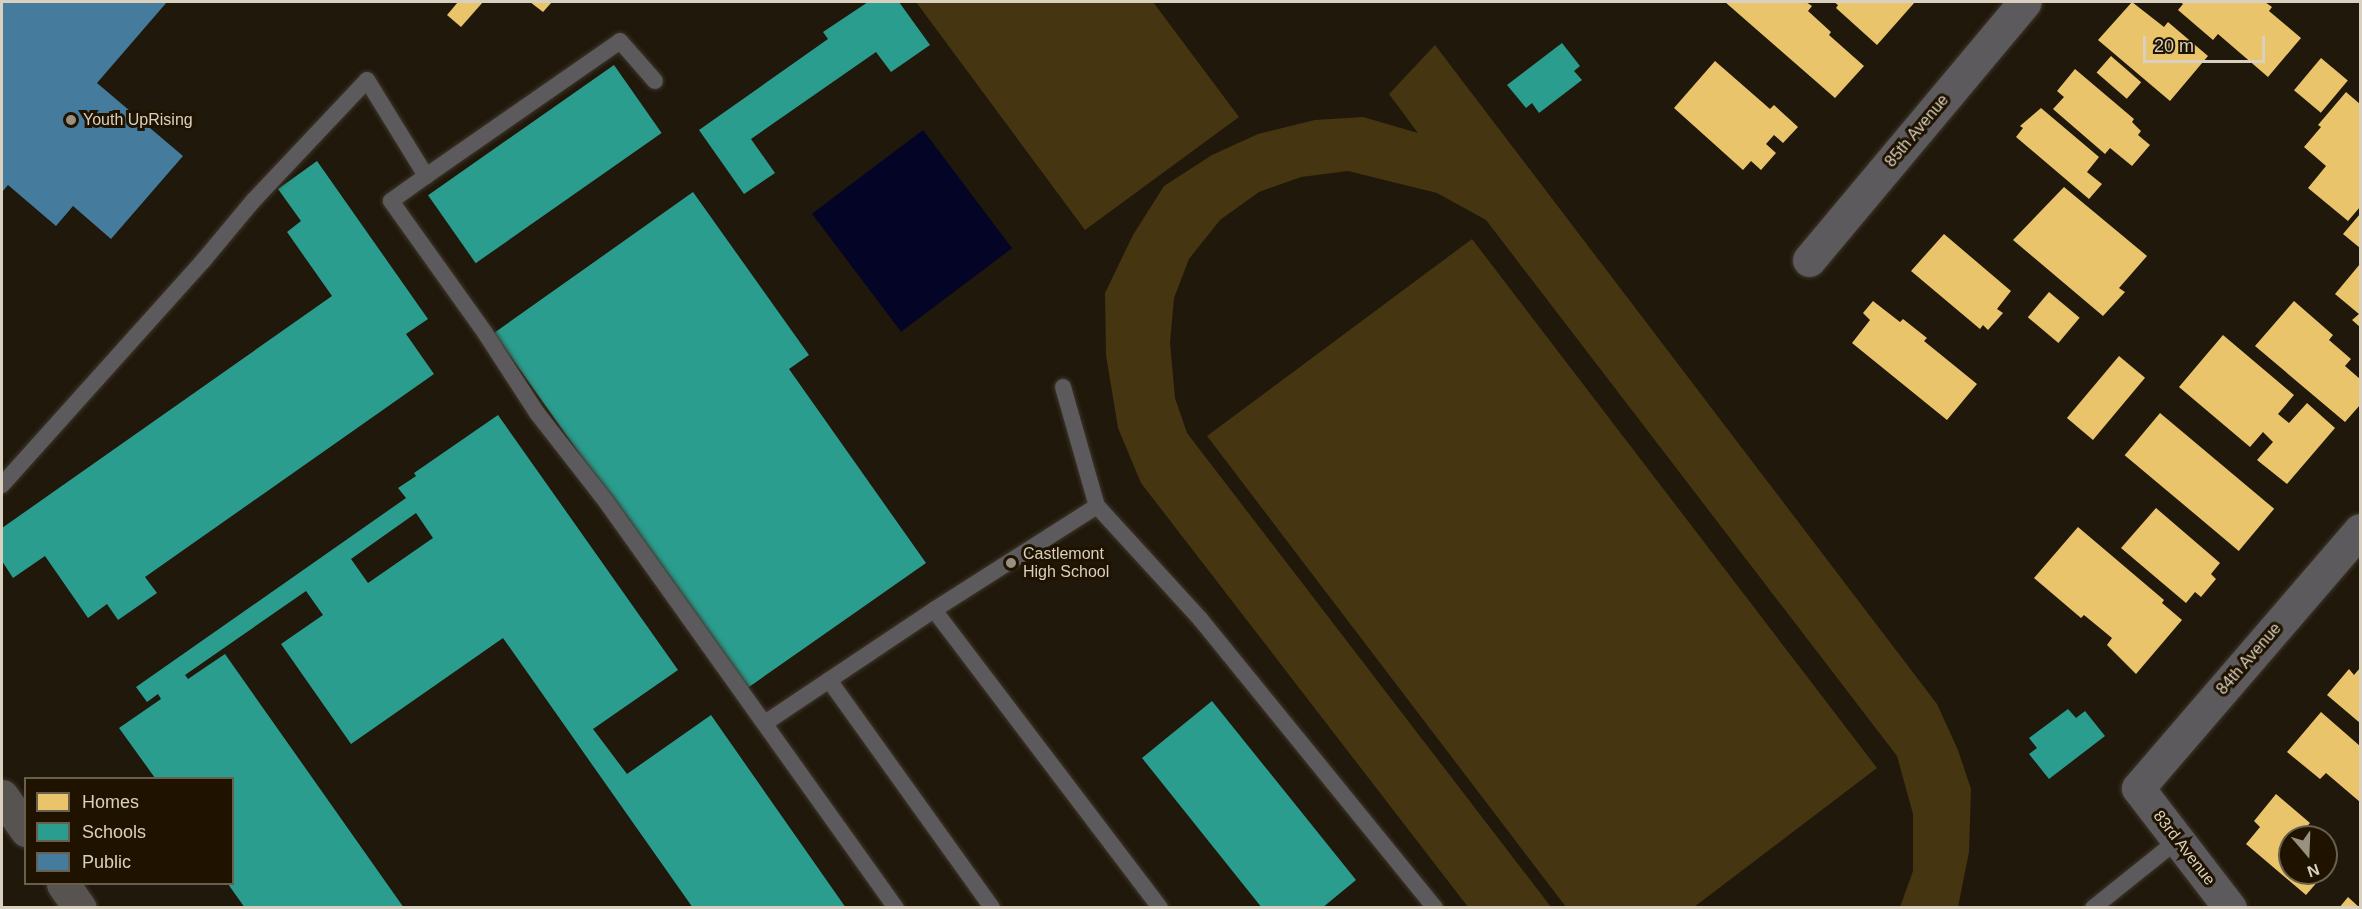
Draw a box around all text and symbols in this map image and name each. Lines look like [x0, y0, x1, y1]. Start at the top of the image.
scale bar [2146, 24, 2268, 62]
text: 20 m [2154, 36, 2194, 56]
street label: 85th Avenue [1881, 91, 1953, 171]
place label: Youth UpRising [83, 110, 193, 130]
marker: Youth UpRising [64, 113, 78, 127]
place label: Castlemont High School [1023, 544, 1109, 582]
marker: Castlemont High School [1004, 556, 1018, 570]
street label: 84th Avenue [2212, 619, 2286, 699]
legend [24, 777, 234, 885]
text: Homes [82, 792, 139, 812]
street label: 83rd Avenue [2149, 806, 2219, 890]
text: Schools [82, 822, 146, 842]
north arrow [2278, 825, 2338, 885]
text: Public [82, 852, 131, 872]
text: N [2305, 861, 2322, 881]

